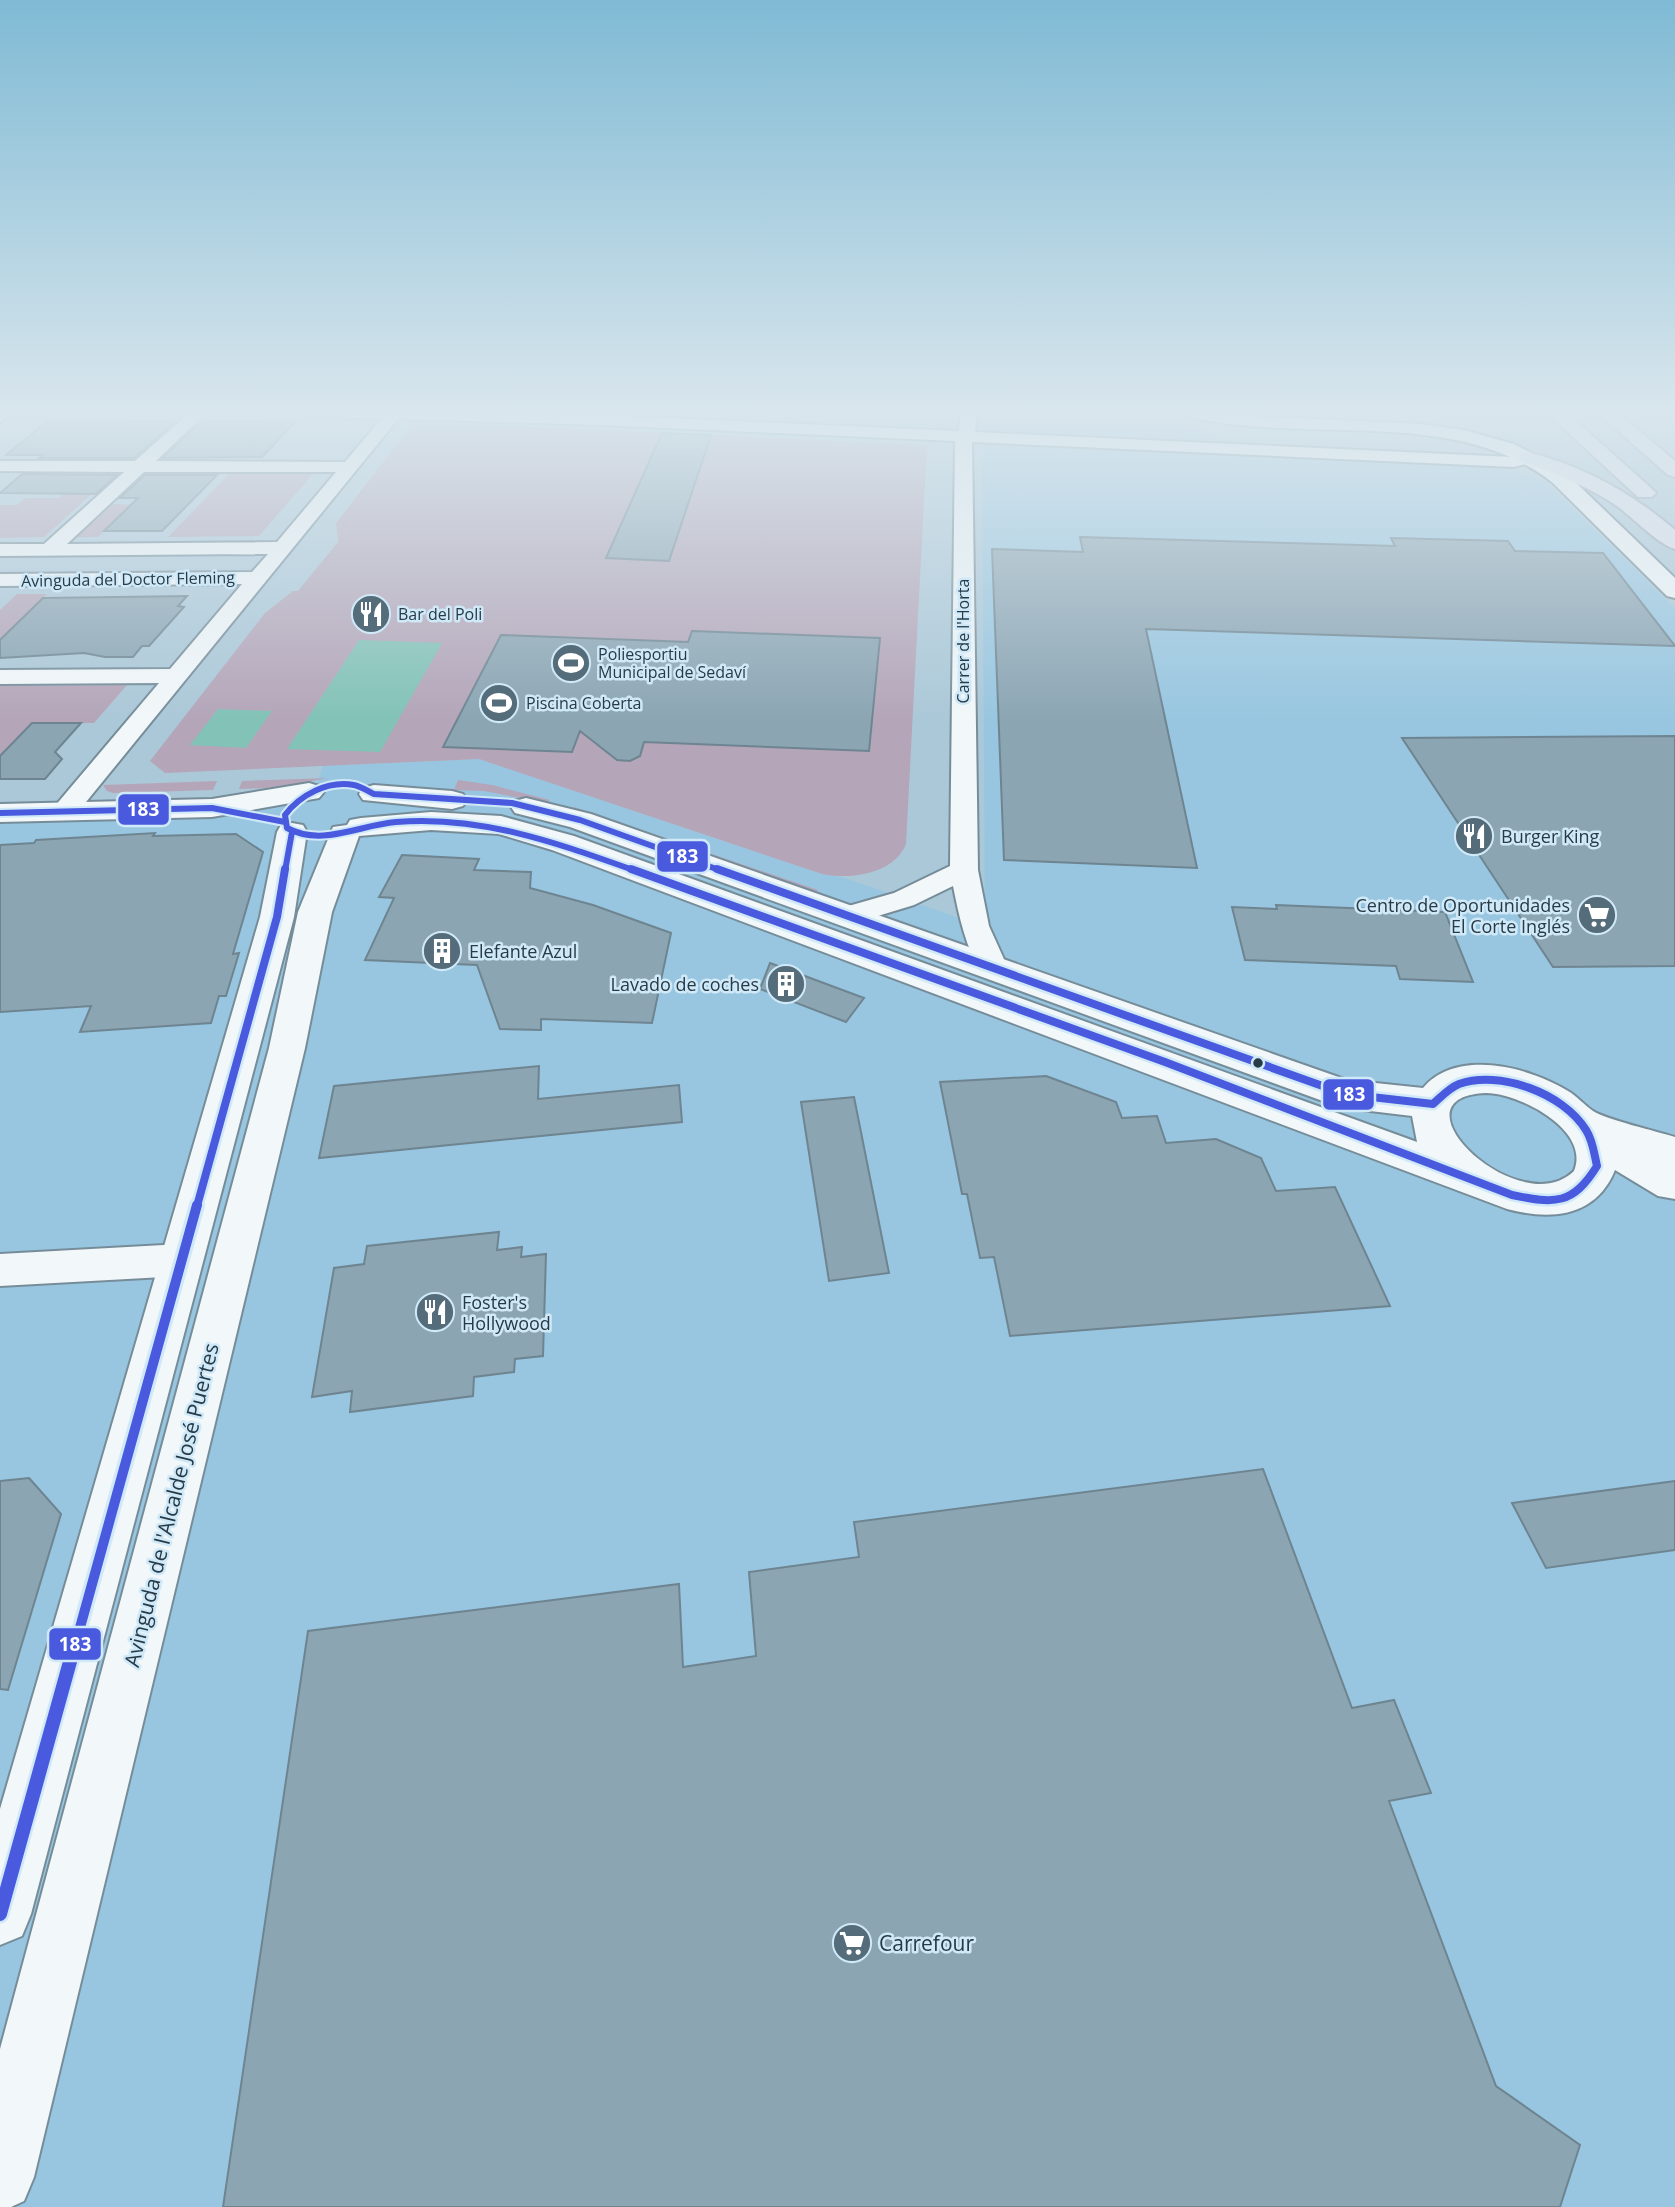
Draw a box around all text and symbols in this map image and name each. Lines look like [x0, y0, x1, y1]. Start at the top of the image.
street label: Avinguda del Doctor Fleming [21, 566, 235, 592]
street label: Carrer de l'Horta [952, 579, 974, 703]
restaurant icon: Bar del Poli [350, 593, 392, 635]
place label: Bar del Poli [398, 603, 482, 625]
sports icon: Poliesportiu Municipal de Sedaví [550, 642, 592, 684]
place label: Poliesportiu Municipal de Sedaví [598, 643, 747, 683]
sports icon: Piscina Coberta [478, 682, 520, 724]
place label: Piscina Coberta [526, 692, 641, 714]
line badge: 183 [117, 793, 170, 826]
text: 183 [127, 796, 159, 822]
restaurant icon: Burger King [1453, 815, 1495, 857]
place label: Burger King [1501, 824, 1600, 848]
line badge: 183 [656, 840, 709, 873]
text: 183 [666, 843, 698, 869]
place label: Centro de Oportunidades El Corte Inglés [1355, 893, 1570, 938]
supermarket icon: Centro de Oportunidades El Corte Inglés [1576, 894, 1618, 936]
building icon: Elefante Azul [421, 930, 463, 972]
place label: Elefante Azul [469, 939, 577, 963]
building icon: Lavado de coches [765, 963, 807, 1005]
place label: Lavado de coches [611, 972, 759, 996]
unlabelled marker [1251, 1056, 1265, 1070]
line badge: 183 [1322, 1078, 1375, 1111]
text: 183 [1333, 1081, 1365, 1107]
place label: Foster's Hollywood [462, 1290, 551, 1335]
restaurant icon: Foster's Hollywood [414, 1291, 456, 1333]
street label: Avinguda de l'Alcalde José Puertes [117, 1340, 225, 1670]
line badge: 183 [48, 1627, 102, 1661]
text: 183 [59, 1631, 91, 1657]
supermarket icon: Carrefour [831, 1922, 873, 1964]
place label: Carrefour [879, 1929, 974, 1957]

